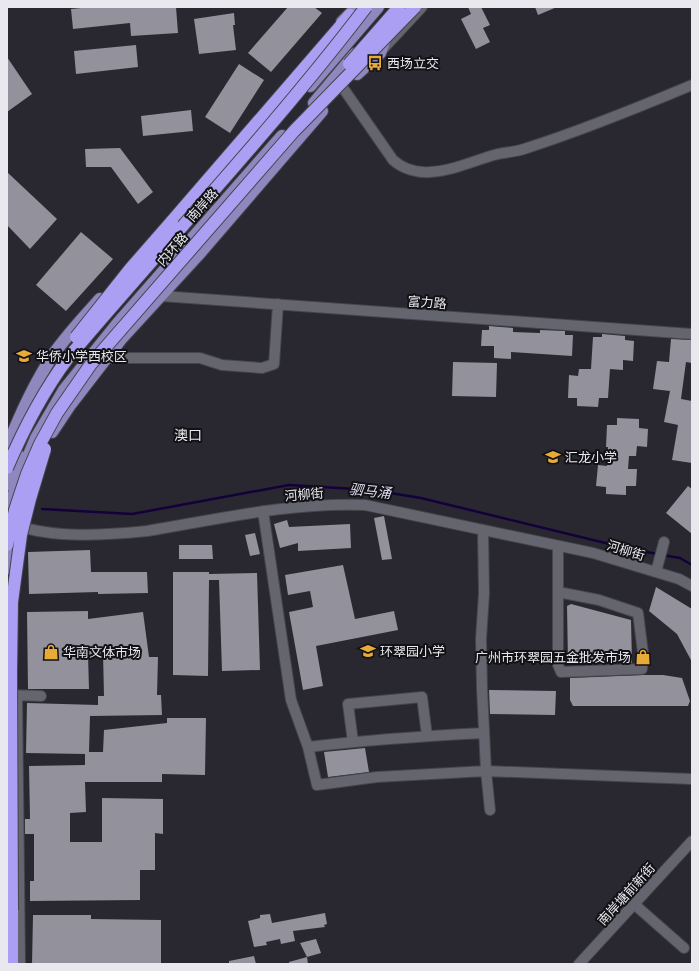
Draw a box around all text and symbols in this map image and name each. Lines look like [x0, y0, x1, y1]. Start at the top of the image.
bus stop icon: 西场立交 [366, 54, 384, 72]
place label: 西场立交 [387, 56, 439, 71]
street label: 南岸路 [184, 186, 221, 225]
street label: 内环路 [154, 230, 191, 269]
street label: 富力路 [407, 294, 447, 311]
school or university icon: 华侨小学西校区 [15, 347, 33, 365]
place label: 华侨小学西校区 [36, 349, 127, 364]
district label: 澳口 [174, 427, 202, 443]
school or university icon: 汇龙小学 [544, 448, 562, 466]
place label: 汇龙小学 [565, 450, 617, 465]
water label: 驷马涌 [348, 481, 394, 501]
street label: 河柳街 [284, 485, 324, 504]
street label: 河柳街 [605, 538, 647, 563]
school or university icon: 环翠园小学 [359, 642, 377, 660]
shop icon: 华南文体市场 [42, 643, 60, 661]
place label: 环翠园小学 [380, 644, 445, 659]
place label: 华南文体市场 [63, 645, 141, 660]
shop icon: 广州市环翠园五金批发市场 [634, 648, 652, 666]
place label: 广州市环翠园五金批发市场 [475, 650, 631, 665]
street label: 南岸塘前新街 [595, 860, 658, 928]

